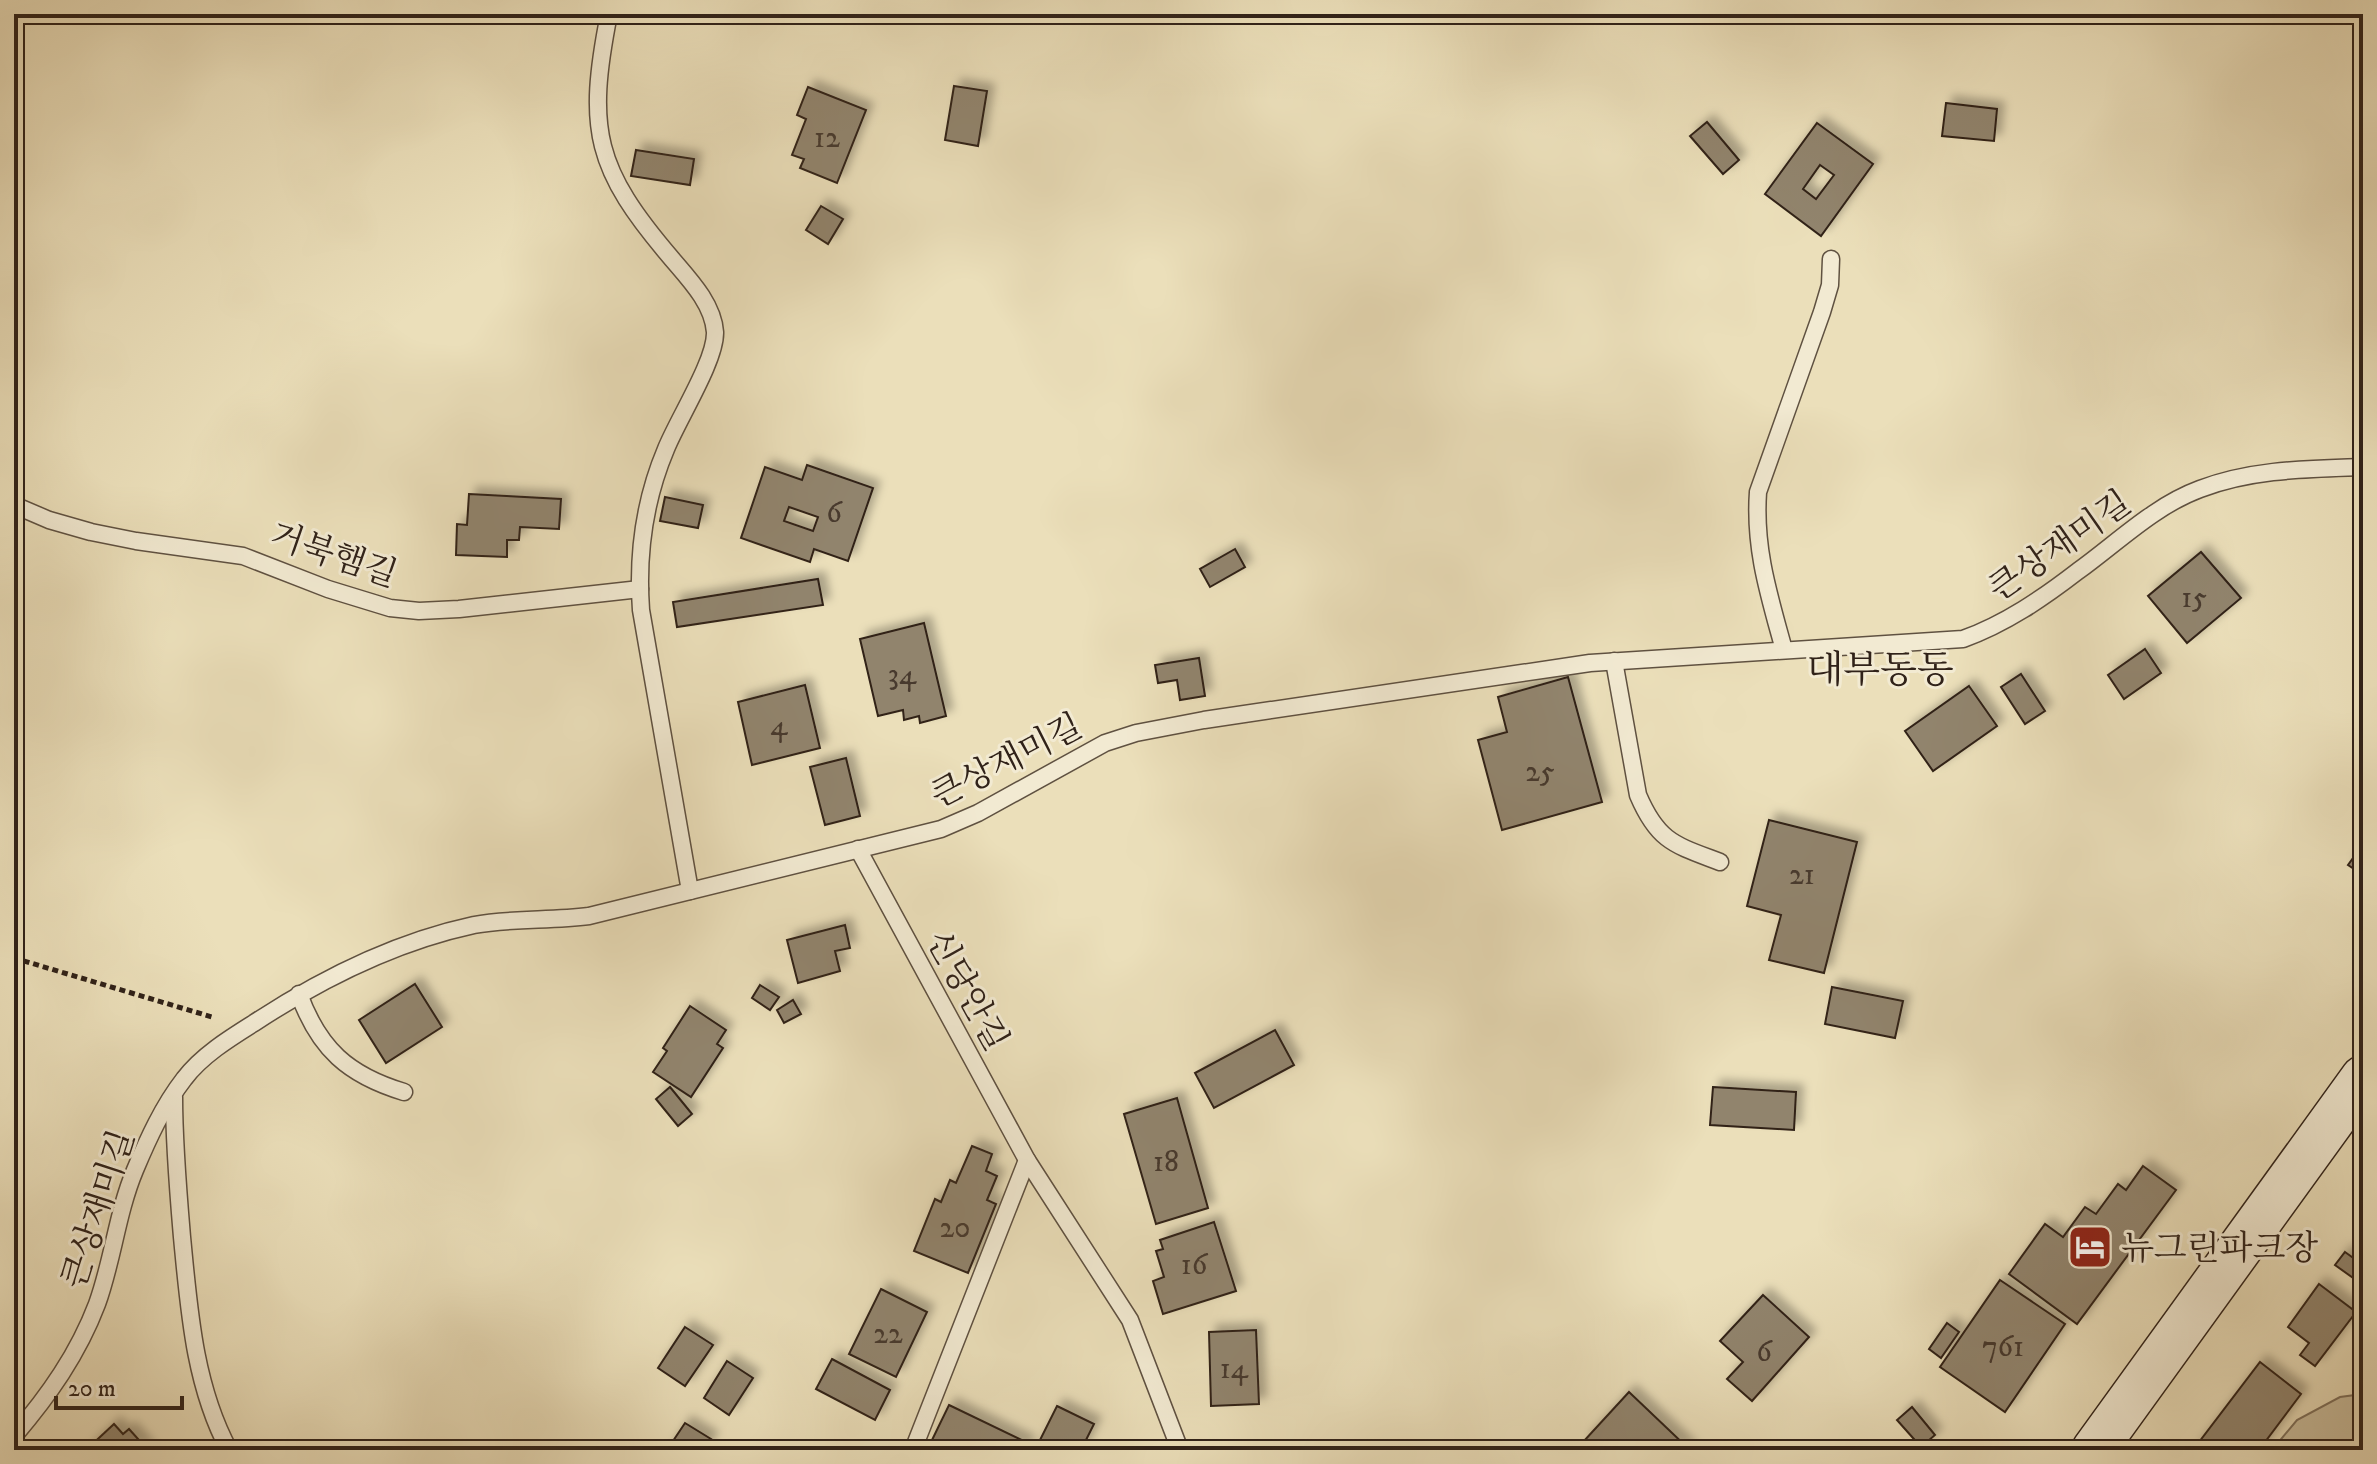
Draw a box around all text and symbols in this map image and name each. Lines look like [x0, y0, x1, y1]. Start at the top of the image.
house number: 12 [814, 120, 840, 157]
street label: 큰상재미길 [1981, 482, 2139, 611]
house number: 6 [826, 495, 843, 532]
street label: 거북햄길 [264, 515, 402, 597]
house number: 15 [2181, 580, 2207, 617]
district label: 대부동동 [1807, 647, 1954, 695]
house number: 34 [888, 657, 917, 694]
street label: 큰상재미길 [924, 706, 1090, 818]
house number: 4 [770, 708, 788, 745]
house number: 25 [1525, 754, 1555, 791]
house number: 21 [1789, 857, 1815, 894]
street label: 신당안길 [916, 923, 1016, 1059]
street label: 큰상재미길 [54, 1125, 144, 1294]
house number: 18 [1153, 1144, 1179, 1181]
house number: 20 [940, 1210, 970, 1247]
hotel icon: 뉴그린파크장 [2066, 1223, 2114, 1271]
place label: 뉴그린파크장 [2121, 1228, 2318, 1270]
house number: 16 [1181, 1247, 1209, 1284]
house number: 22 [873, 1316, 903, 1353]
house number: 761 [1982, 1329, 2024, 1366]
house number: 6 [1756, 1334, 1773, 1371]
house number: 14 [1220, 1351, 1249, 1388]
scale bar [56, 1360, 182, 1410]
text: 20 m [68, 1374, 116, 1404]

